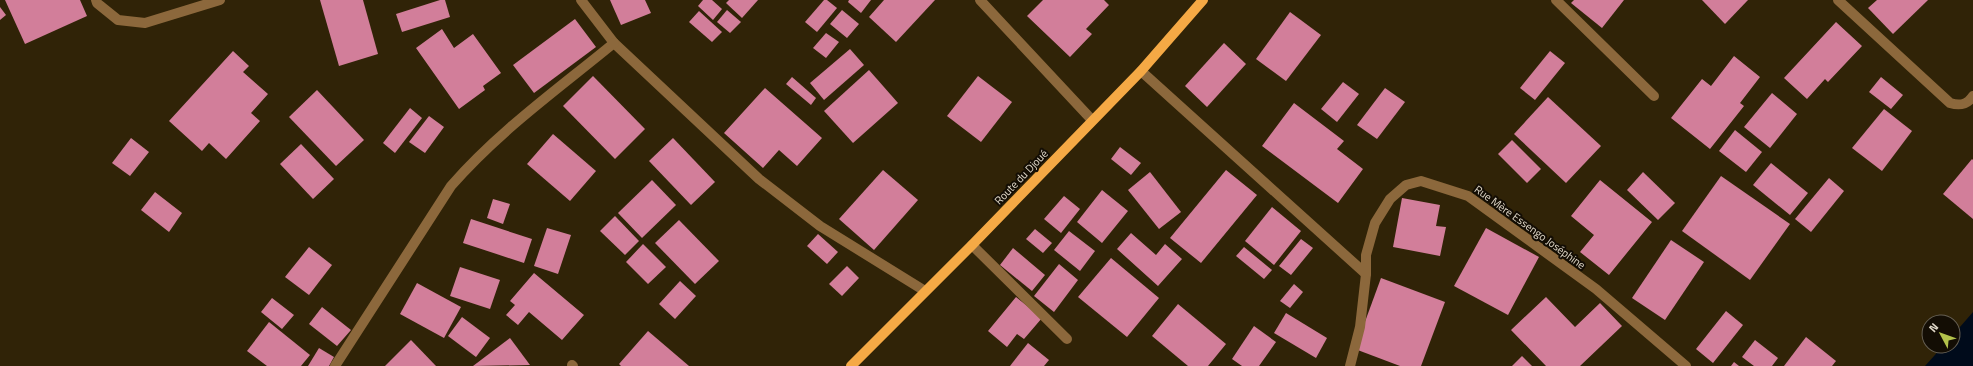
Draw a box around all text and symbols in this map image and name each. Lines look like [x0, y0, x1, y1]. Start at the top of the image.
street label: Route du Djoué [991, 146, 1052, 208]
street label: Rue Mère Essengo Joséphine [1471, 181, 1589, 273]
north arrow [1921, 314, 1961, 354]
text: N [1925, 319, 1942, 336]

